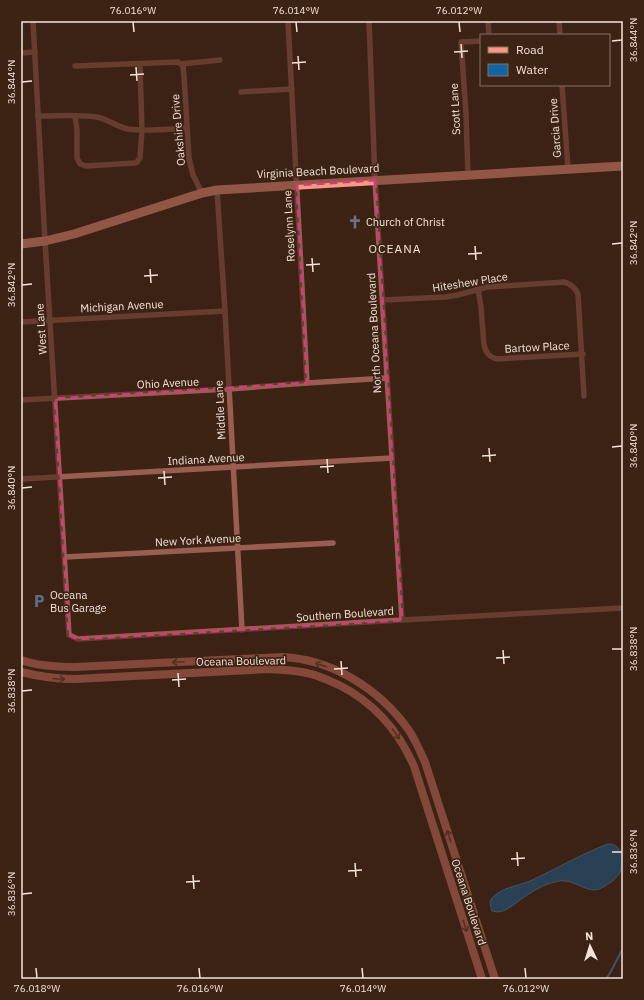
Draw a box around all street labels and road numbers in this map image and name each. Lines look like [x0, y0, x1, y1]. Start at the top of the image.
street label: Scott Lane [447, 83, 463, 135]
street label: Oakshire Drive [168, 94, 188, 166]
street label: Garcia Drive [546, 98, 564, 158]
street label: Virginia Beach Boulevard [256, 161, 380, 181]
street label: Roselynn Lane [280, 190, 298, 262]
street label: Hiteshew Place [431, 269, 509, 295]
street label: North Oceana Boulevard [364, 272, 384, 394]
street label: Michigan Avenue [80, 297, 164, 315]
street label: West Lane [32, 303, 50, 355]
street label: Bartow Place [504, 338, 570, 356]
street label: Ohio Avenue [137, 374, 199, 392]
street label: Middle Lane [211, 380, 229, 440]
street label: Indiana Avenue [167, 450, 245, 468]
street label: New York Avenue [155, 531, 241, 549]
street label: Southern Boulevard [296, 604, 394, 624]
street label: Oceana Boulevard [196, 653, 286, 669]
street label: Oceana Boulevard [448, 857, 490, 947]

